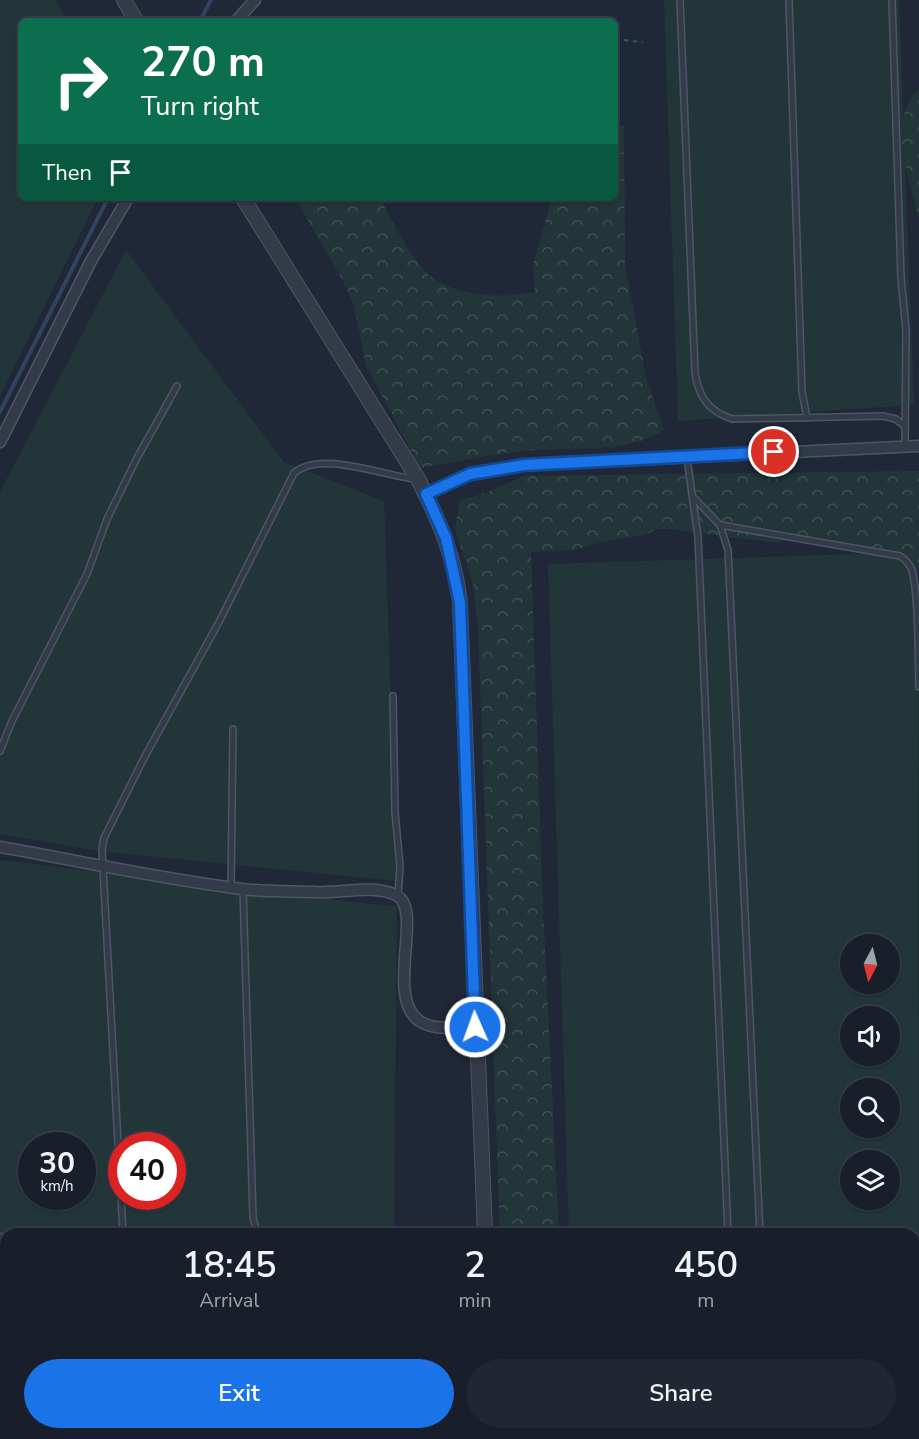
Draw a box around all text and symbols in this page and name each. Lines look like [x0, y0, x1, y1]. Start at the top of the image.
text: 270 m [141, 34, 265, 91]
icon: right [42, 42, 120, 120]
text: Turn right [141, 88, 259, 125]
icon: arrive [104, 156, 137, 189]
text: Then [42, 158, 92, 188]
pin [748, 426, 799, 477]
icon: arrive [757, 435, 790, 468]
north arrow [840, 934, 900, 994]
map controls [840, 934, 900, 1210]
position arrow [443, 995, 507, 1059]
button: sound [840, 1006, 900, 1066]
button: search [840, 1078, 900, 1138]
speed limit sign: 40 [108, 1132, 186, 1210]
text: 30 [39, 1143, 75, 1184]
button: layers [840, 1150, 900, 1210]
text: km/h [40, 1176, 74, 1196]
text: 18:45 [182, 1241, 277, 1290]
text: 2 [464, 1241, 486, 1290]
text: 450 [673, 1241, 738, 1290]
text: Arrival [199, 1287, 259, 1314]
text: min [459, 1287, 492, 1314]
text: m [697, 1287, 714, 1314]
button: Exit [24, 1359, 454, 1428]
button: Share [466, 1359, 896, 1428]

